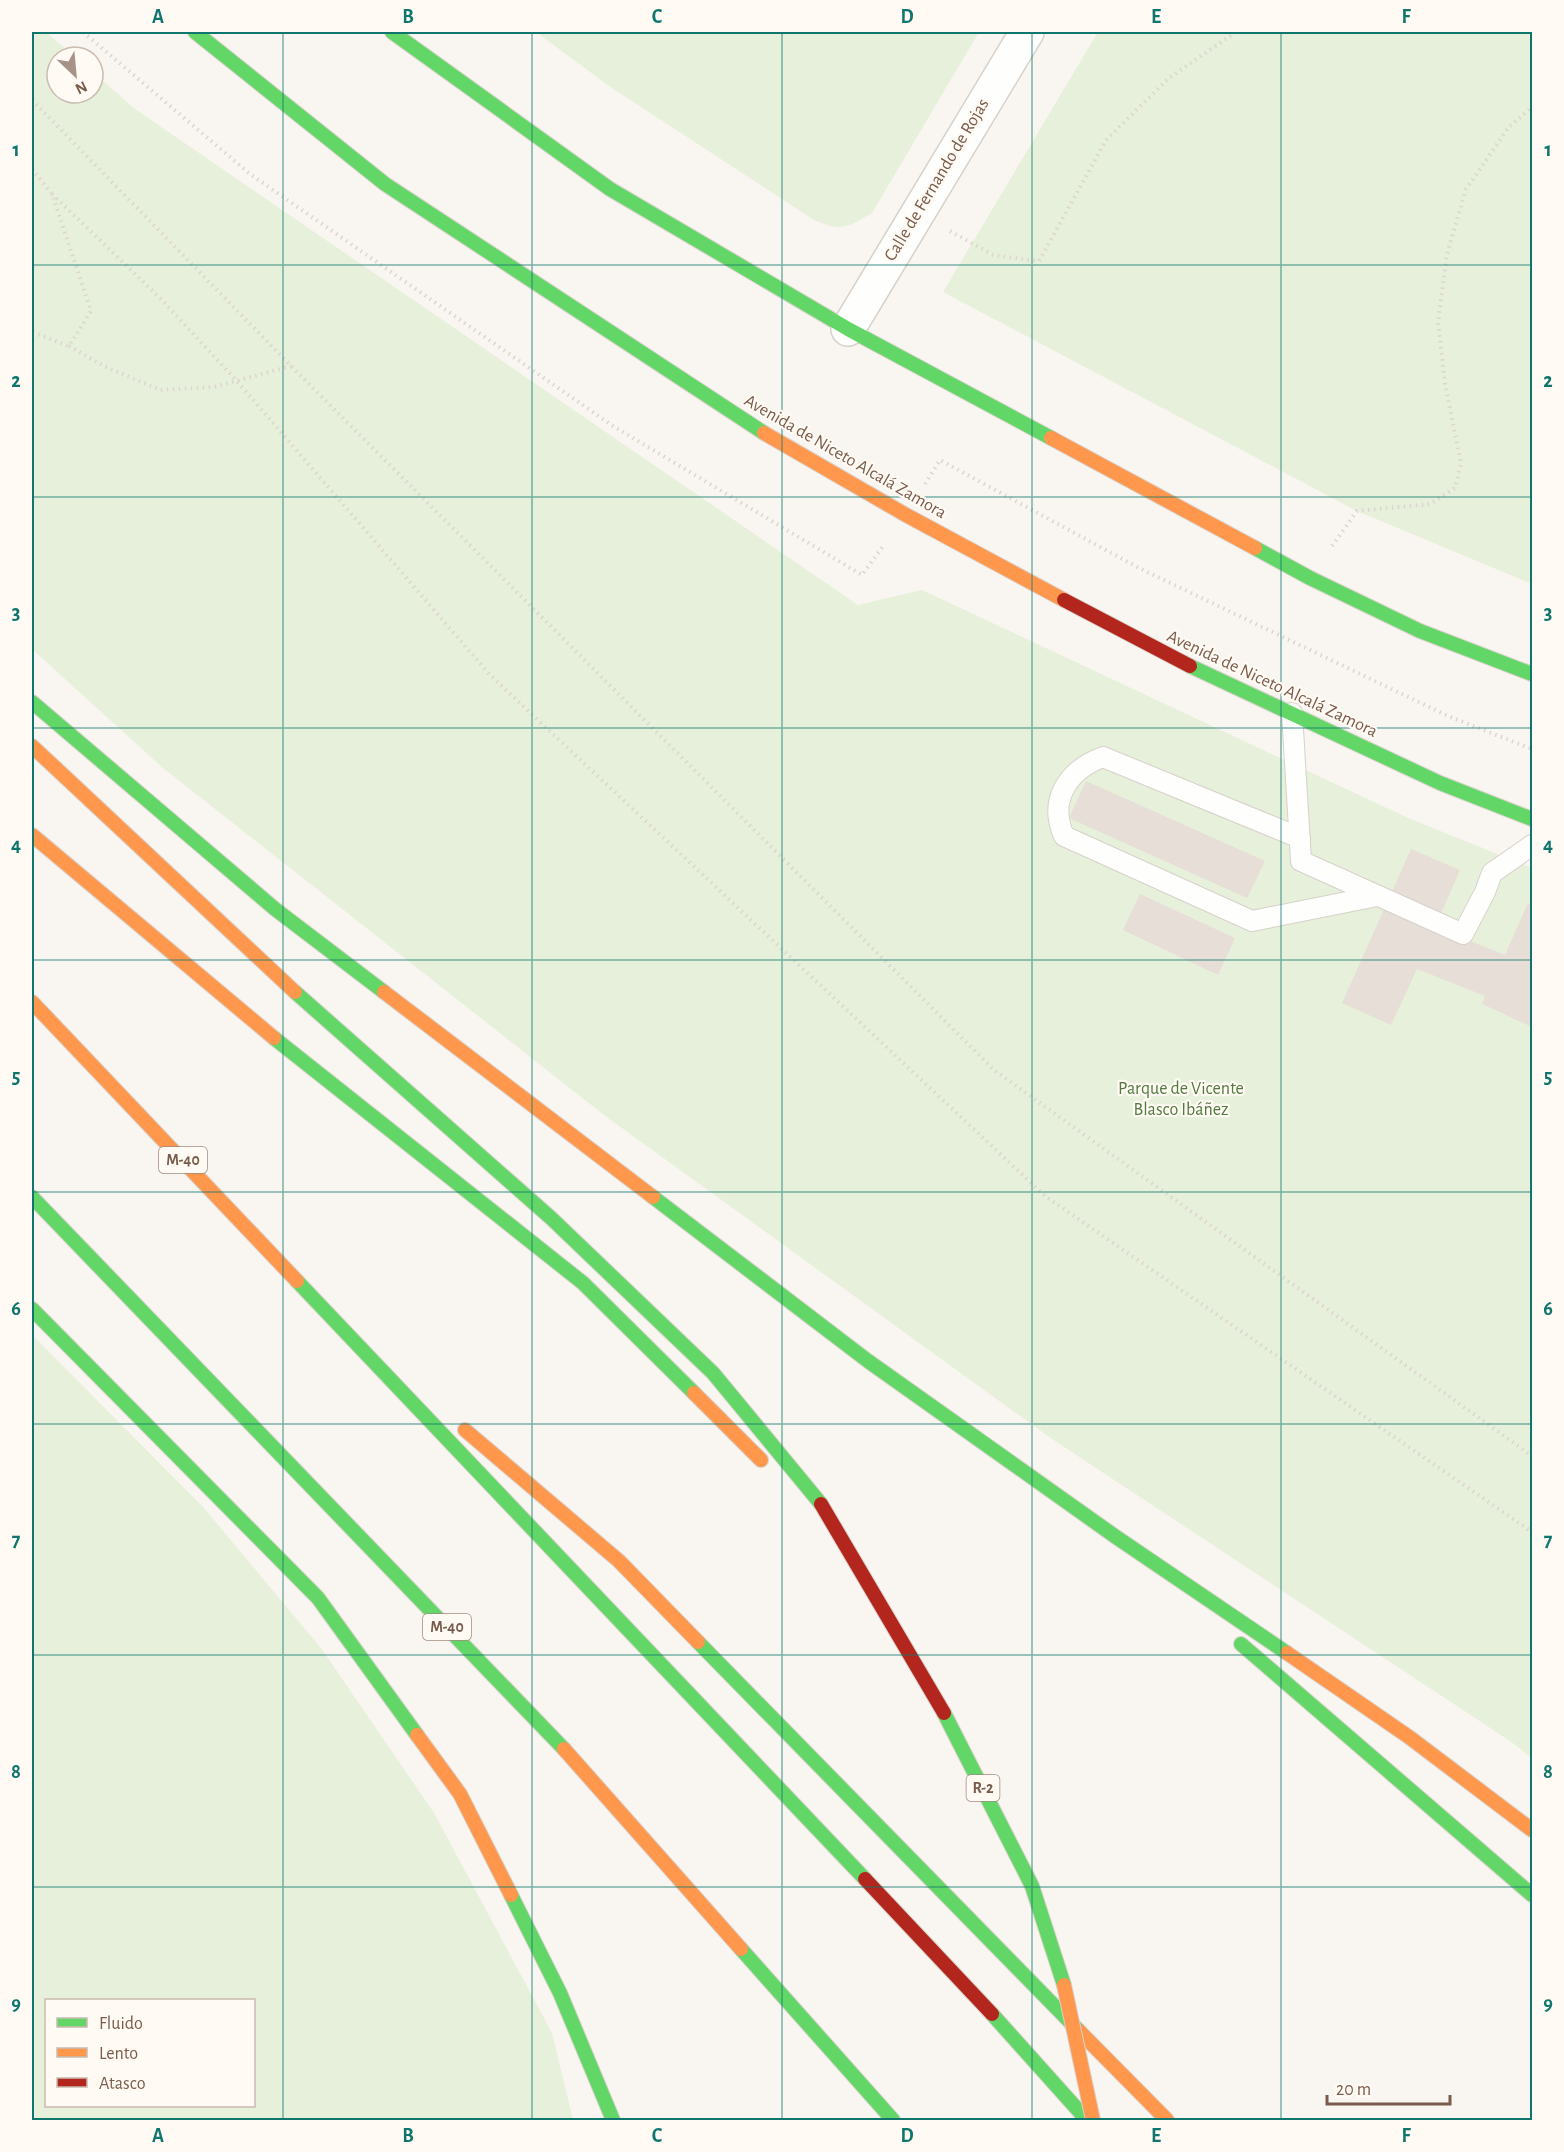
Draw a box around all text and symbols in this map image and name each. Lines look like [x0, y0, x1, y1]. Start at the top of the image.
text: A [152, 7, 164, 27]
text: B [402, 7, 414, 27]
text: C [652, 7, 663, 27]
text: D [900, 7, 914, 27]
text: E [1151, 7, 1161, 27]
text: F [1401, 7, 1411, 27]
north arrow [45, 45, 105, 105]
text: N [73, 78, 90, 97]
street label: Calle de Fernando de Rojas [881, 96, 993, 264]
text: 1 [12, 140, 20, 160]
text: 1 [1544, 140, 1552, 160]
text: 2 [11, 371, 21, 391]
text: 2 [1543, 371, 1553, 391]
street label: Avenida de Niceto Alcalá Zamora [741, 392, 949, 522]
text: 3 [12, 603, 20, 623]
text: 3 [1544, 603, 1552, 623]
street label: Avenida de Niceto Alcalá Zamora [1164, 627, 1380, 741]
text: 4 [11, 835, 21, 855]
text: 4 [1543, 835, 1553, 855]
text: 5 [12, 1067, 20, 1087]
text: 5 [1544, 1067, 1552, 1087]
park label: Parque de Vicente Blasco Ibáñez [1118, 1080, 1244, 1119]
road number: M-40 [159, 1147, 207, 1173]
text: 6 [11, 1299, 21, 1319]
text: 6 [1543, 1299, 1553, 1319]
text: 7 [12, 1530, 21, 1550]
text: 7 [1544, 1530, 1553, 1550]
road number: M-40 [423, 1614, 471, 1640]
text: 8 [11, 1762, 21, 1782]
text: 8 [1543, 1762, 1553, 1782]
road number: R-2 [966, 1775, 1000, 1801]
text: 9 [11, 1994, 21, 2014]
text: 9 [1543, 1994, 1553, 2014]
legend [45, 1999, 255, 2107]
text: Fluido [99, 2015, 143, 2033]
text: Lento [99, 2045, 138, 2063]
scale bar [1327, 2068, 1450, 2106]
text: Atasco [99, 2075, 146, 2093]
text: 20 m [1336, 2081, 1371, 2099]
text: A [152, 2126, 164, 2146]
text: B [402, 2126, 414, 2146]
text: C [652, 2126, 663, 2146]
text: D [900, 2126, 914, 2146]
text: E [1151, 2126, 1161, 2146]
text: F [1401, 2126, 1411, 2146]

